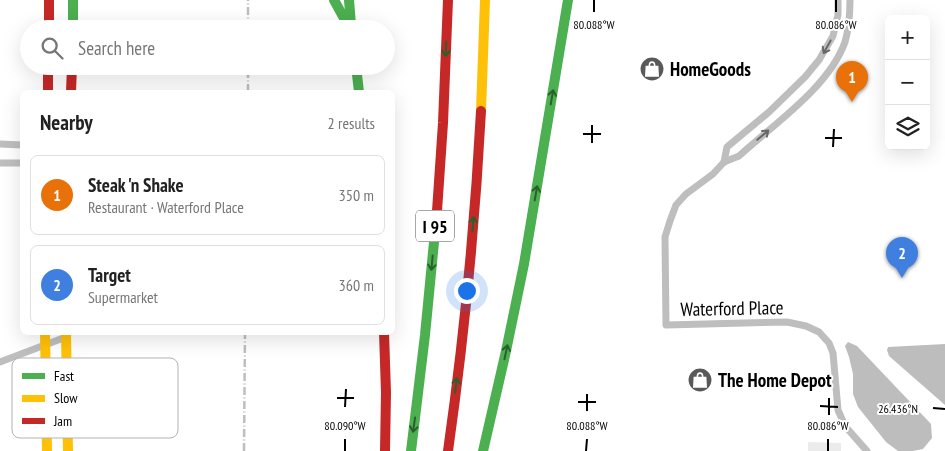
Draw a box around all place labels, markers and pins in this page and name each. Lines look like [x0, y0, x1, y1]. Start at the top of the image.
shop icon: HomeGoods [639, 56, 665, 82]
place label: HomeGoods [670, 57, 751, 81]
pin: 1 [836, 61, 868, 102]
pin: 2 [886, 237, 918, 278]
shop icon: The Home Depot [687, 367, 713, 393]
place label: The Home Depot [718, 368, 832, 392]

